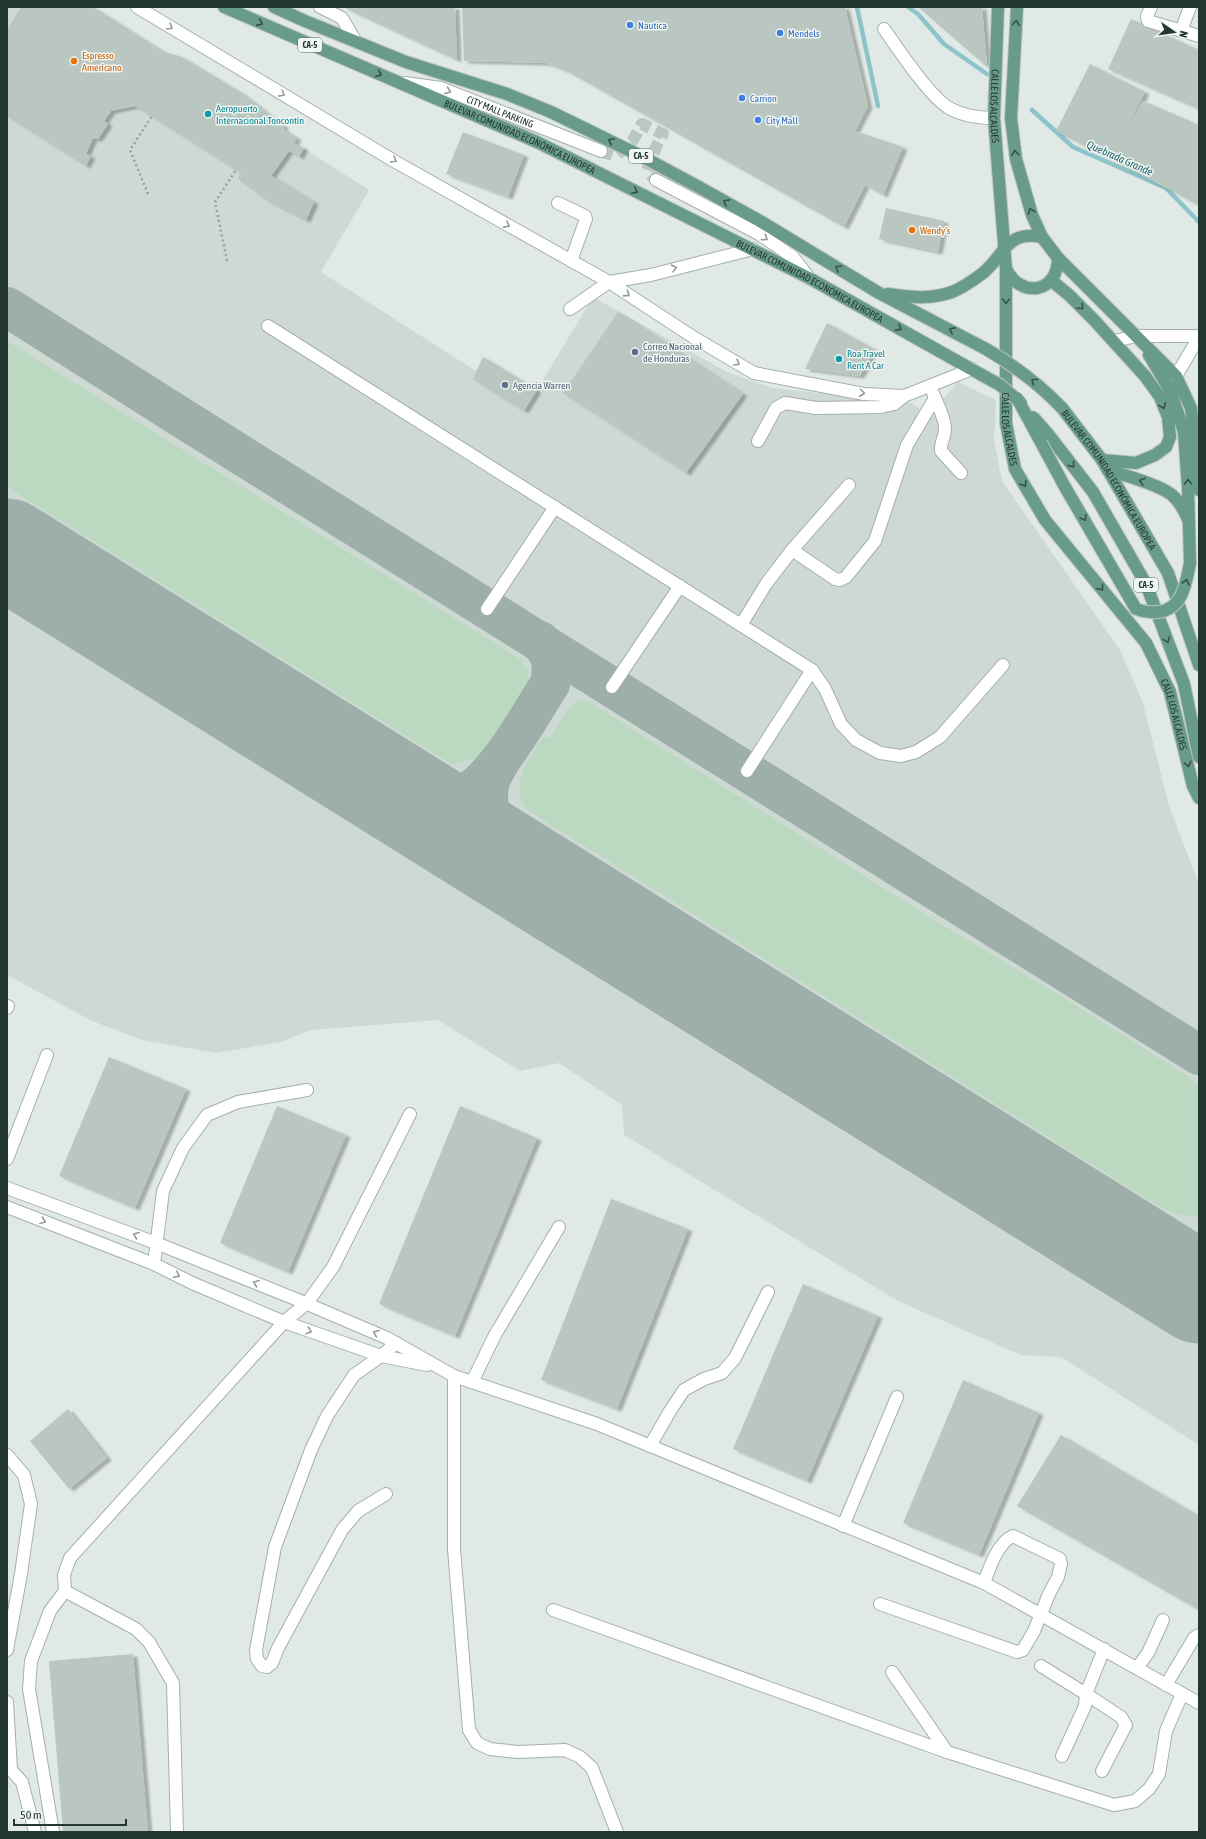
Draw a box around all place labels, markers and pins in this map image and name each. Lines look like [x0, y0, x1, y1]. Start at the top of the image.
marker: Nautica [625, 20, 635, 30]
place label: Nautica [638, 20, 667, 31]
marker: Mendels [775, 28, 785, 38]
place label: Mendels [788, 28, 820, 39]
place label: Espresso Americano [82, 50, 122, 73]
marker: Espresso Americano [69, 56, 79, 66]
marker: Carrion [737, 93, 747, 103]
place label: Carrion [750, 93, 777, 104]
place label: Aeropuerto Internacional Toncontín [216, 103, 304, 126]
marker: Aeropuerto Internacional Toncontín [203, 109, 213, 119]
marker: City Mall [753, 115, 763, 125]
place label: City Mall [766, 115, 798, 126]
marker: Wendy's [907, 225, 917, 235]
place label: Wendy's [920, 225, 951, 236]
place label: Correo Nacional de Honduras [643, 341, 702, 364]
marker: Correo Nacional de Honduras [630, 347, 640, 357]
place label: Roa Travel Rent A Car [847, 348, 885, 371]
marker: Roa Travel Rent A Car [834, 354, 844, 364]
marker: Agencia Warren [500, 380, 510, 390]
place label: Agencia Warren [513, 380, 570, 391]

